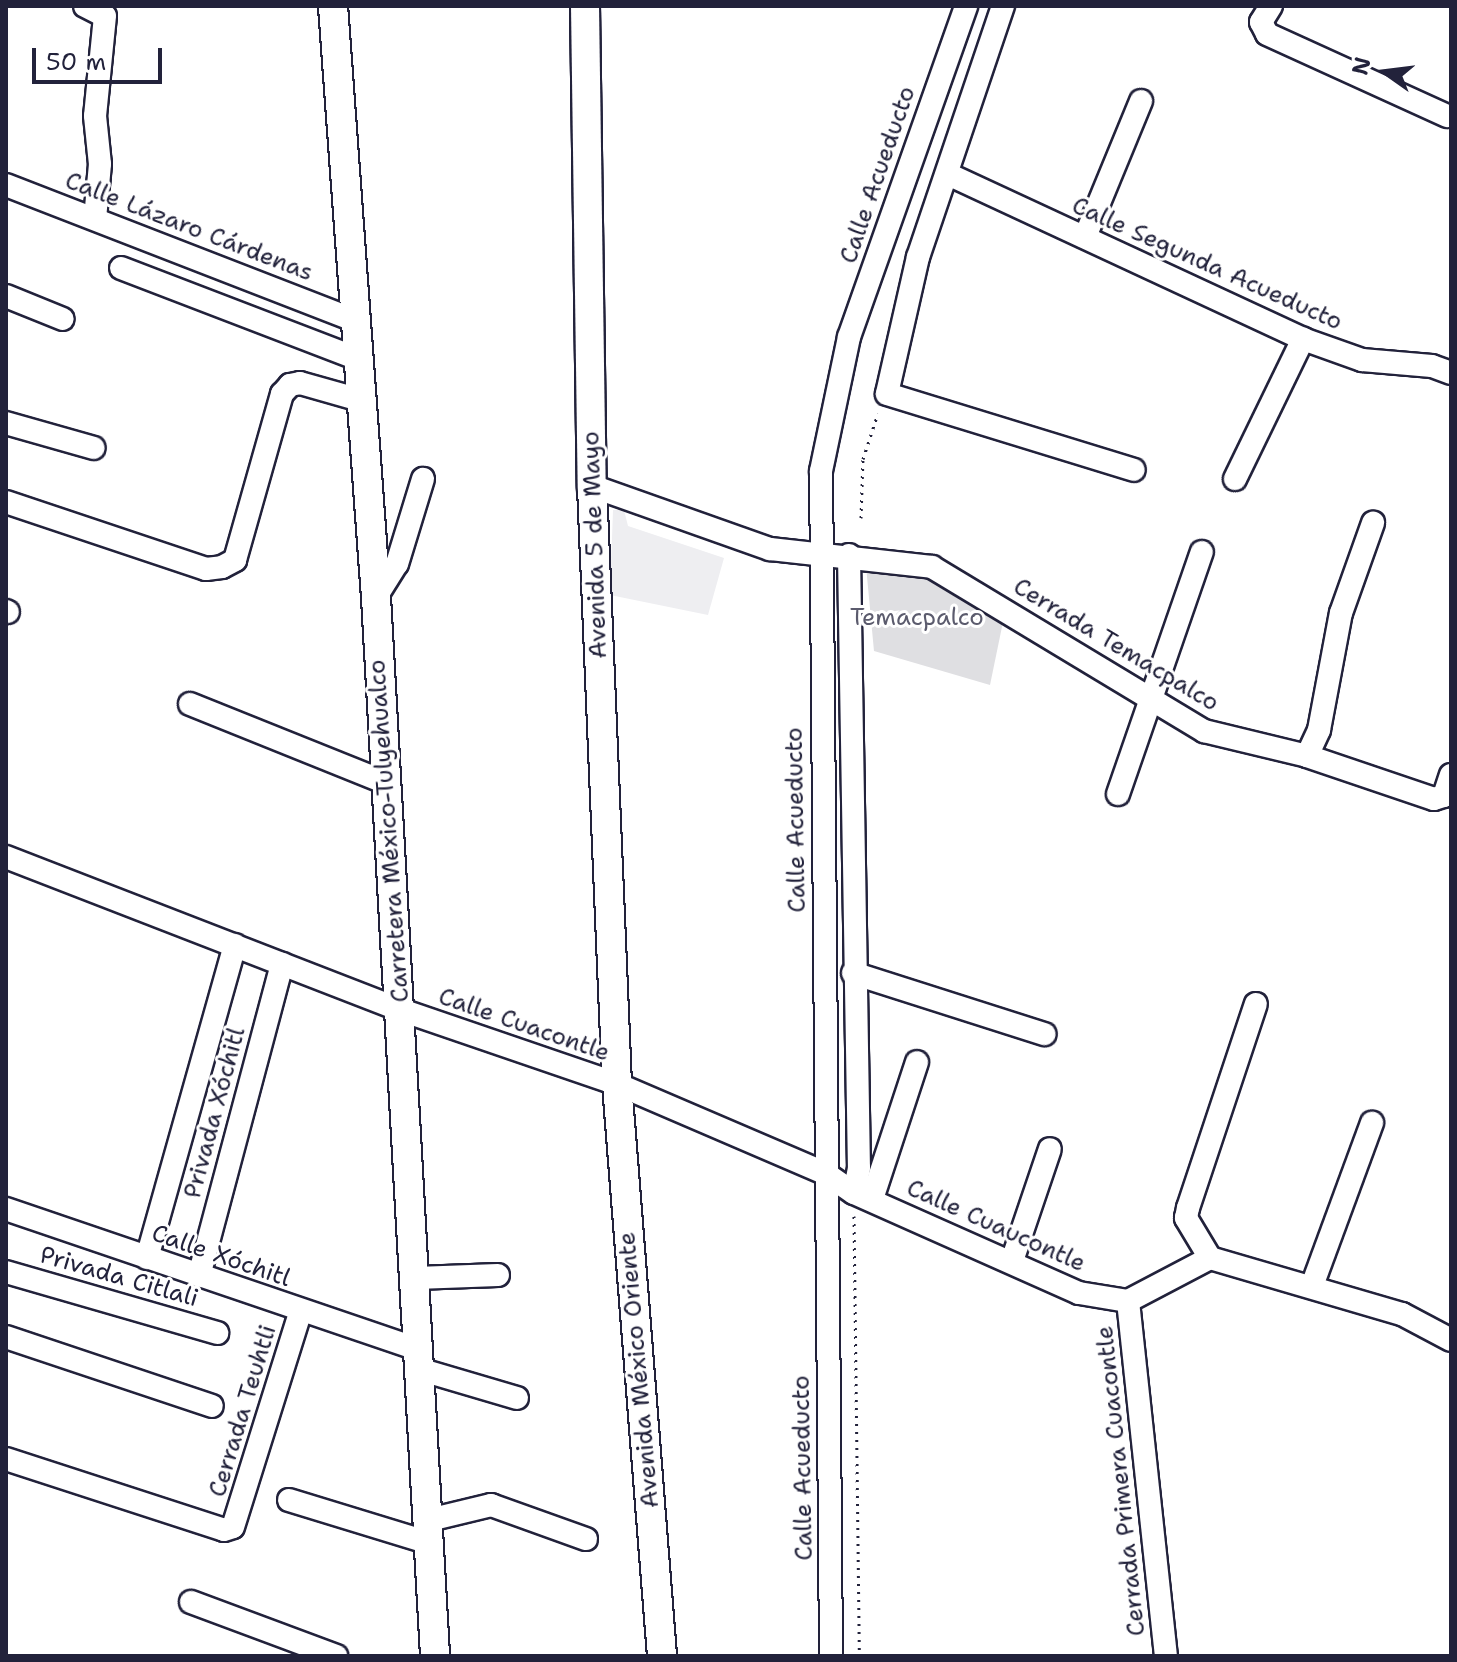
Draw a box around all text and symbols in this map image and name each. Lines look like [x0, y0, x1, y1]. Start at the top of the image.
scale bar [36, 32, 166, 82]
north arrow [1345, 32, 1425, 112]
text: 50 m [46, 46, 106, 78]
text: N [1345, 54, 1377, 78]
street label: Calle Acueducto [834, 83, 922, 267]
street label: Calle Lázaro Cárdenas [61, 166, 317, 288]
street label: Calle Segunda Acueducto [1067, 191, 1347, 337]
street label: Avenida 5 de Mayo [577, 431, 613, 659]
street label: Cerrada Temacpalco [1008, 572, 1224, 718]
park label: Temacpalco [850, 604, 984, 632]
street label: Carretera México-Tulyehualco [363, 659, 415, 1003]
street label: Calle Acueducto [780, 727, 812, 913]
street label: Calle Cuacontle [435, 982, 613, 1068]
street label: Privada Xóchitl [178, 1024, 252, 1202]
street label: Calle Cuaucontle [902, 1174, 1090, 1278]
street label: Calle Xóchitl [148, 1219, 294, 1293]
street label: Avenida México Oriente [613, 1231, 665, 1509]
street label: Privada Citlali [37, 1241, 201, 1313]
street label: Cerrada Teuhtli [203, 1321, 283, 1501]
street label: Cerrada Primera Cuacontle [1090, 1324, 1152, 1638]
street label: Calle Acueducto [787, 1375, 819, 1561]

